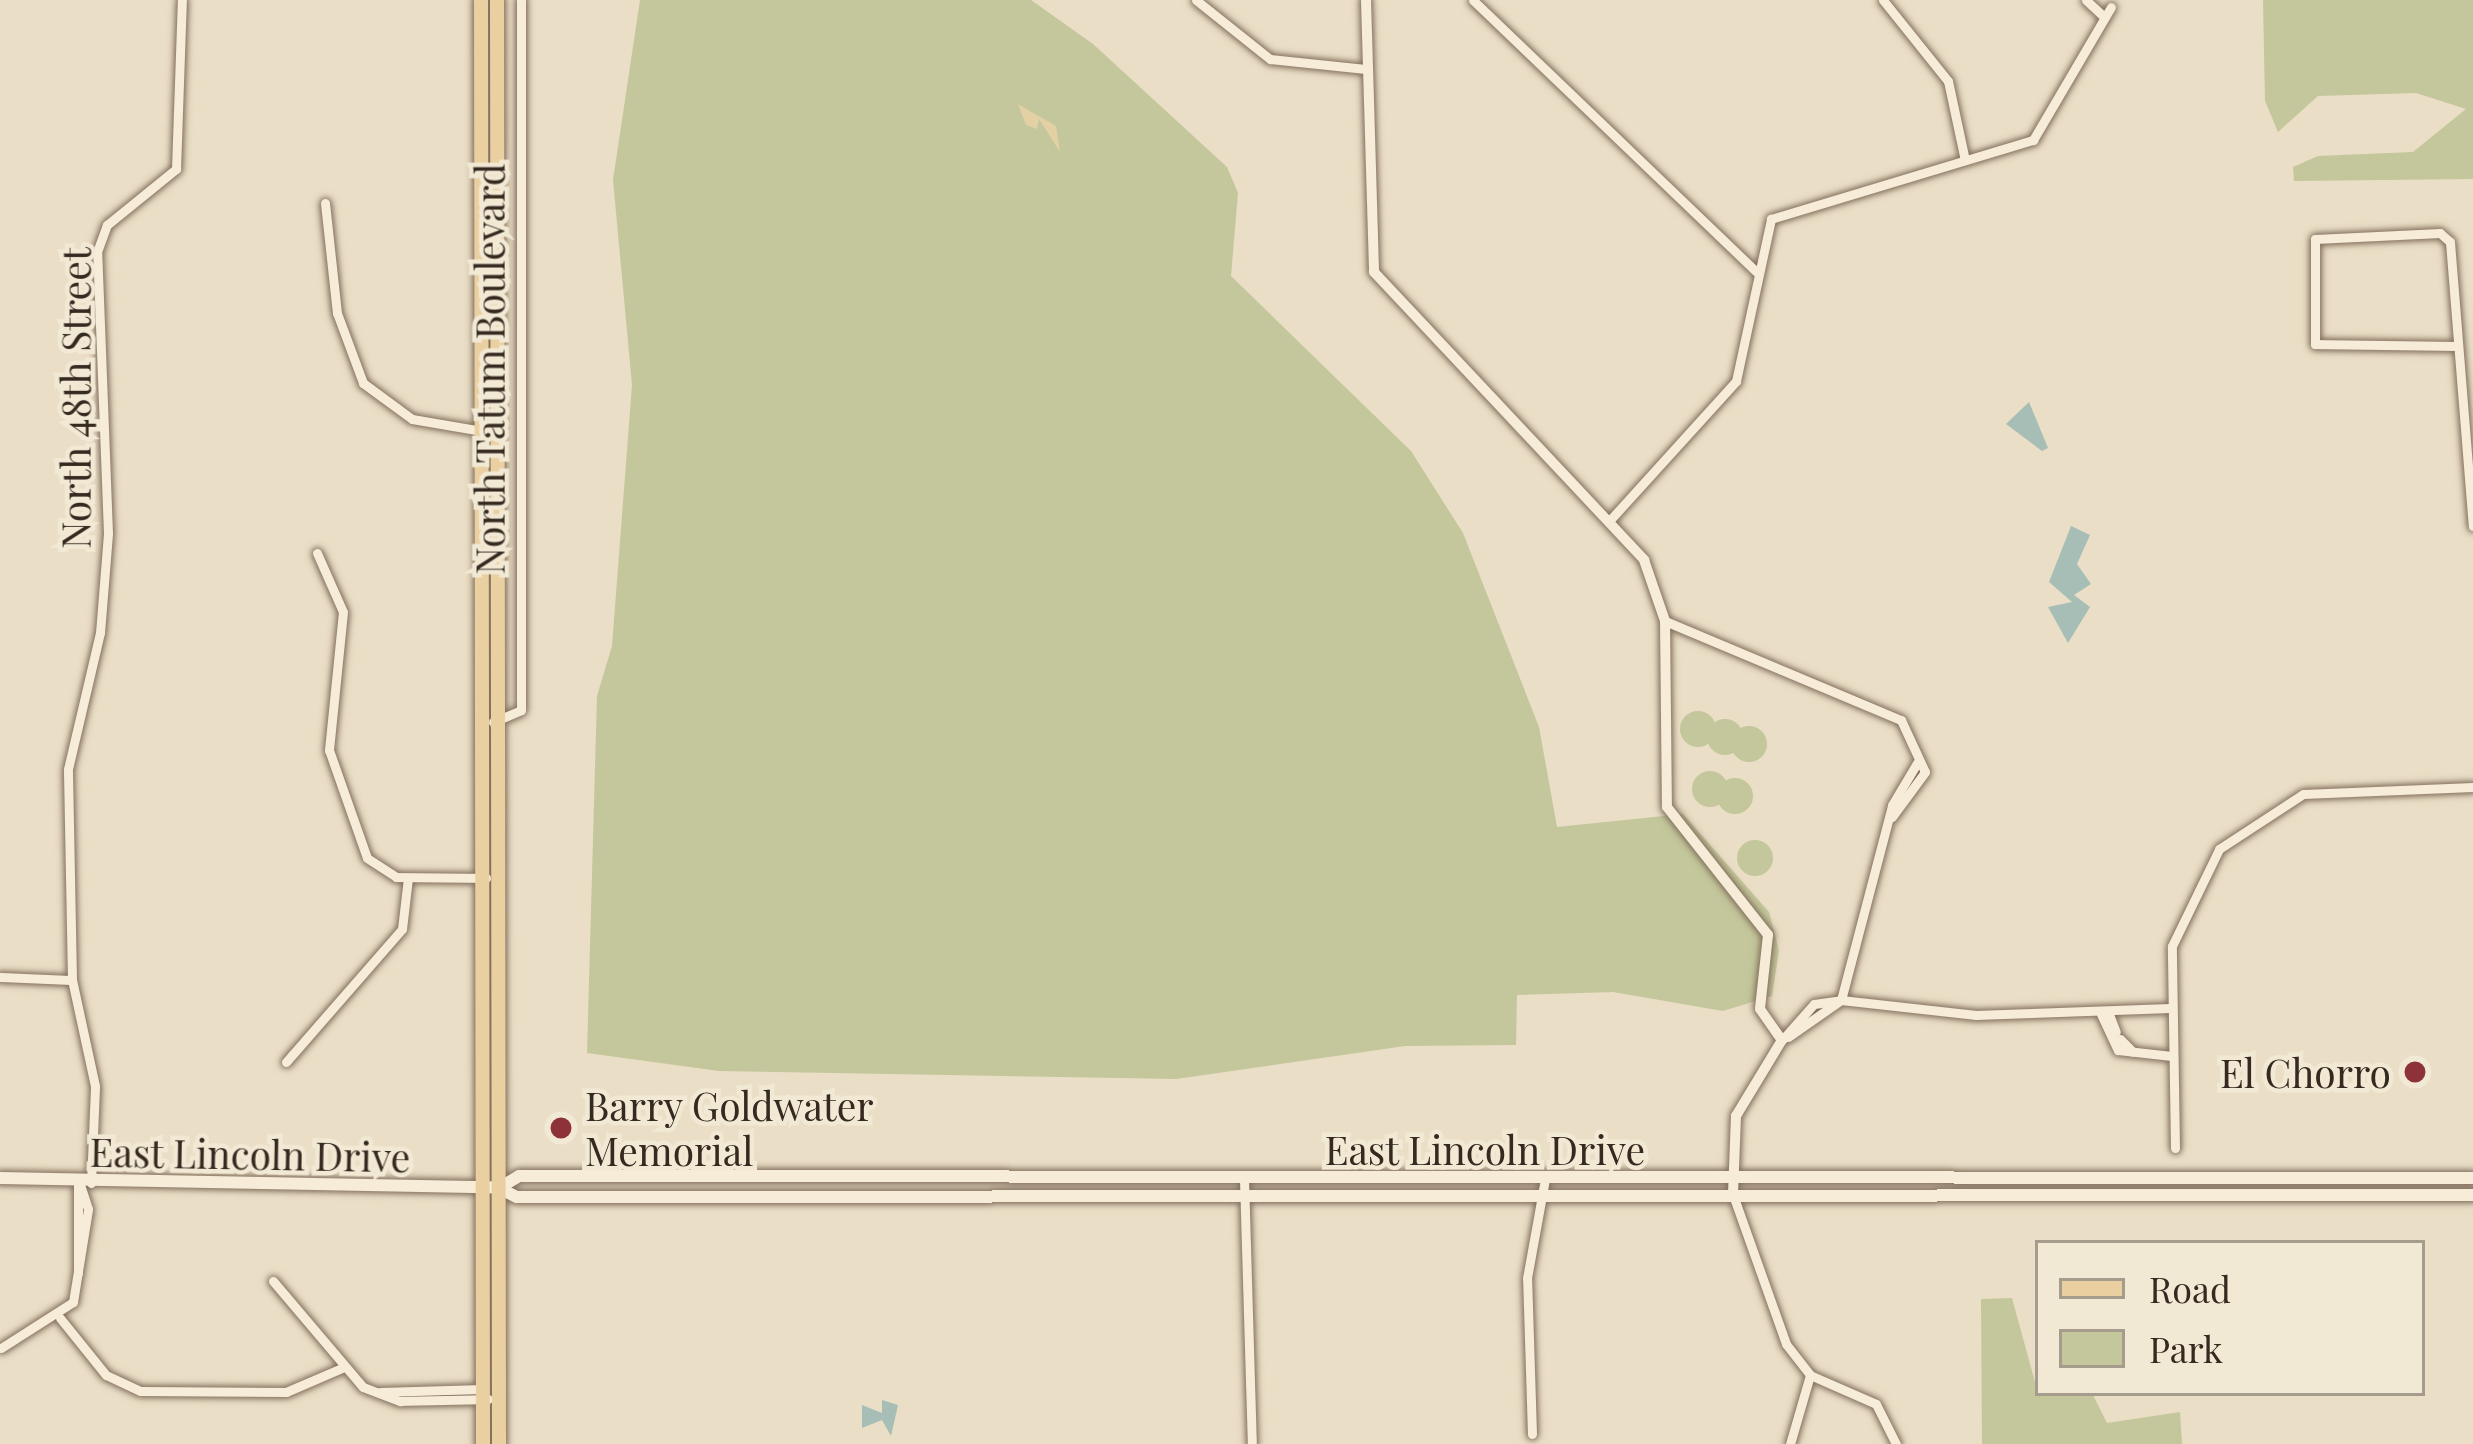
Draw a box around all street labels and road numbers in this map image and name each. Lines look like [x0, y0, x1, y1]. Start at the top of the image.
street label: North Tatum Boulevard [466, 163, 512, 575]
street label: North 48th Street [52, 247, 98, 549]
street label: East Lincoln Drive [1324, 1126, 1646, 1172]
street label: East Lincoln Drive [89, 1128, 411, 1180]

